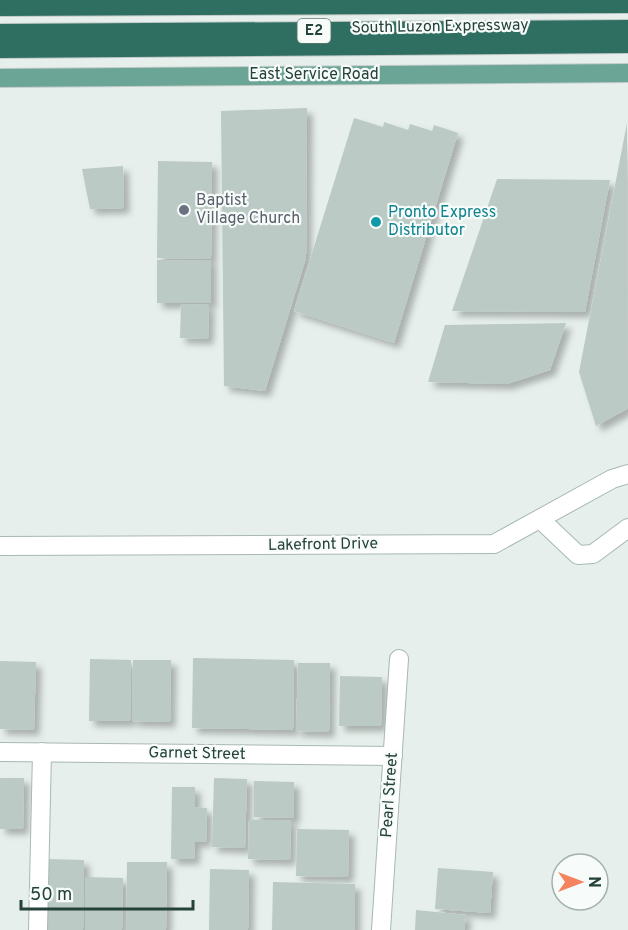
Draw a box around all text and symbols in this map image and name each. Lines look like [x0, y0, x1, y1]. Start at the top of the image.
street label: South Luzon Expressway [351, 15, 529, 39]
road number: E2 [298, 19, 330, 43]
street label: East Service Road [249, 65, 379, 85]
place label: Baptist Village Church [196, 191, 300, 229]
marker: Baptist Village Church [177, 203, 191, 217]
place label: Pronto Express Distributor [388, 203, 496, 241]
marker: Pronto Express Distributor [369, 215, 383, 229]
street label: Lakefront Drive [268, 534, 378, 556]
street label: Garnet Street [148, 743, 246, 765]
street label: Pearl Street [377, 752, 403, 838]
north arrow [550, 852, 610, 912]
scale bar [21, 873, 194, 911]
text: N [583, 876, 603, 888]
text: 50 m [30, 884, 72, 907]

